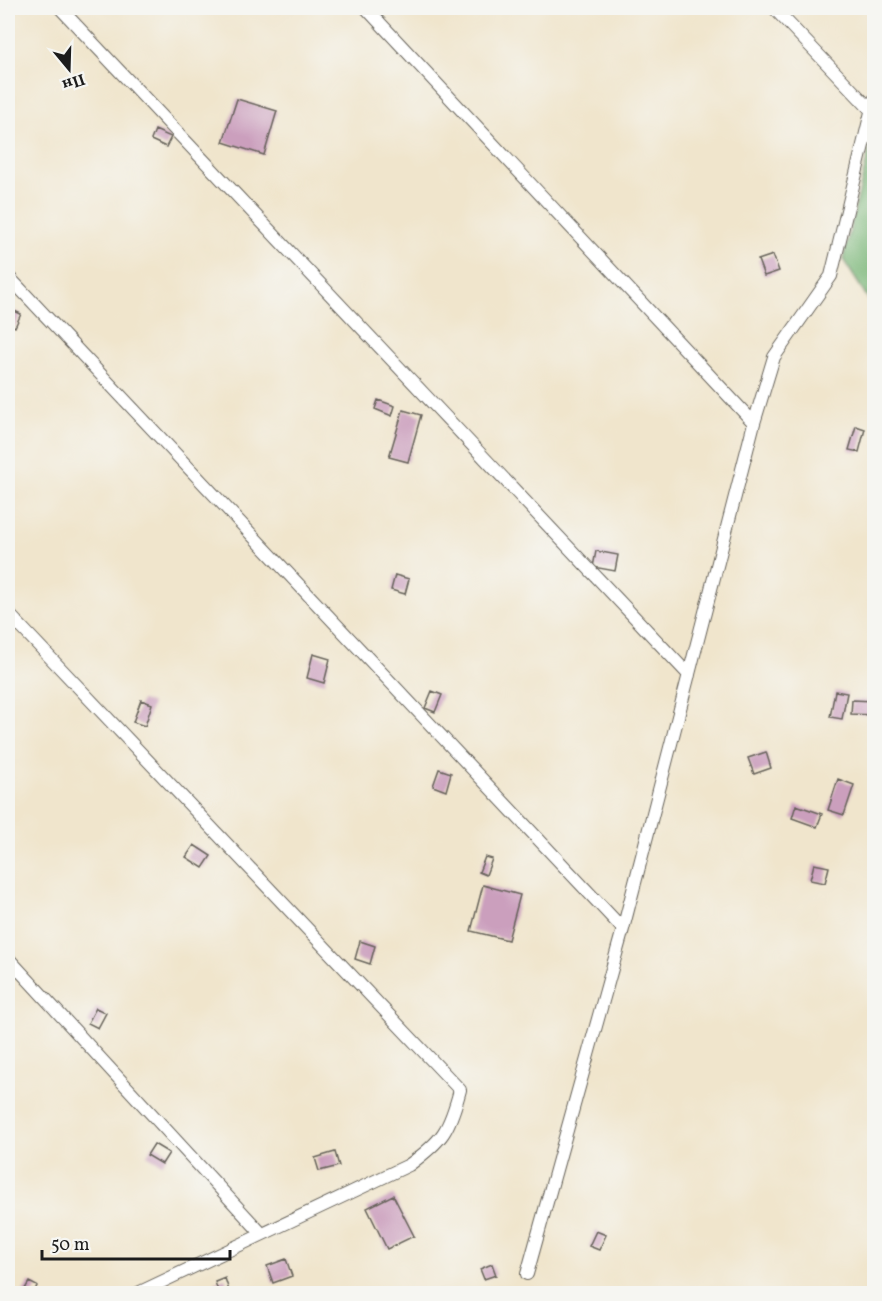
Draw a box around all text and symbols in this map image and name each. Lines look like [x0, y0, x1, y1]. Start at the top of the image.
north arrow [39, 39, 99, 99]
text: Пн [59, 67, 88, 95]
scale bar [42, 1223, 230, 1261]
text: 50 m [51, 1233, 90, 1258]

